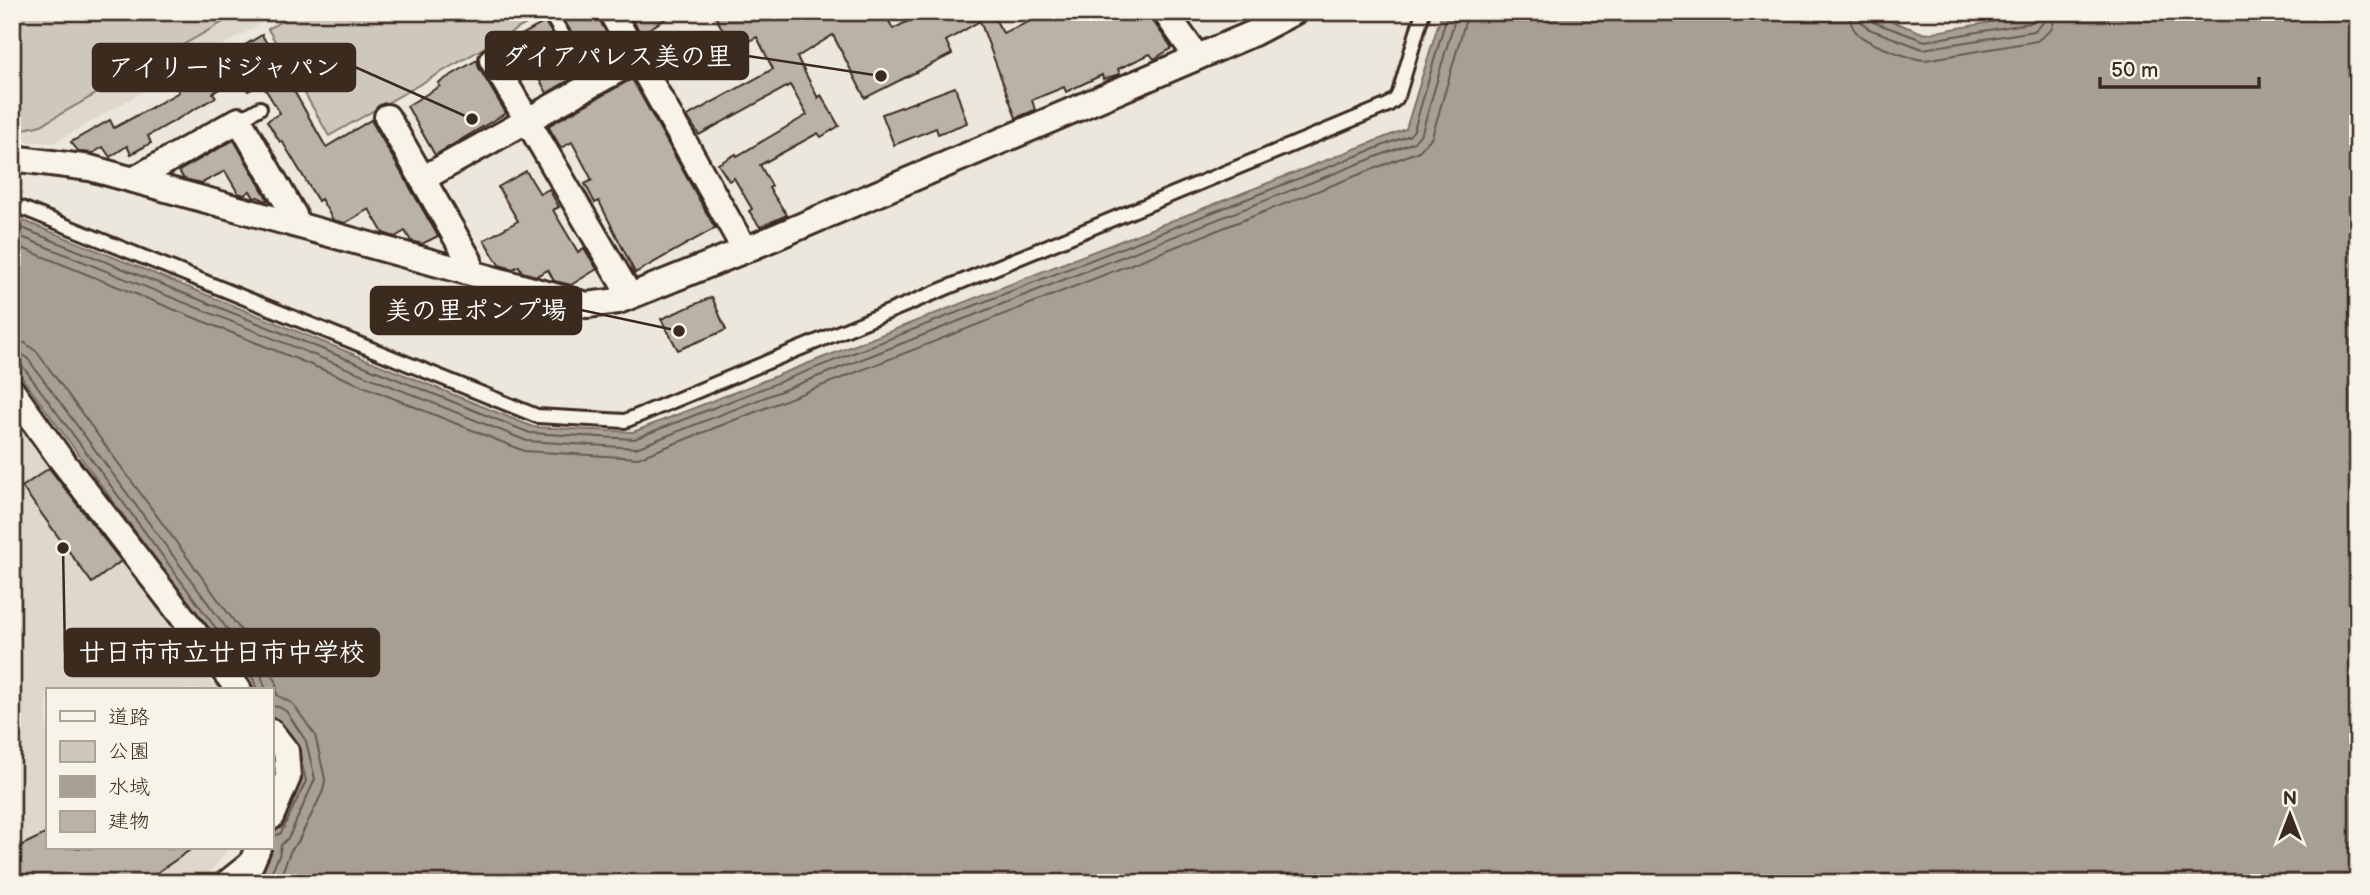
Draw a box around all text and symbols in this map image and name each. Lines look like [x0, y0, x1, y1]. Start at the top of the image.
callout: ダイアパレス美の里 [486, 32, 748, 79]
text: ダイアパレス美の里 [502, 42, 732, 73]
callout: アイリードジャパン [93, 44, 355, 91]
scale bar [2100, 46, 2260, 90]
text: アイリードジャパン [108, 53, 340, 84]
text: 50 m [2111, 58, 2158, 83]
callout: 美の里ポンプ場 [371, 287, 581, 334]
text: 美の里ポンプ場 [385, 296, 567, 327]
callout: 廿日市市立廿日市中学校 [65, 629, 379, 676]
text: 廿日市市立廿日市中学校 [79, 638, 365, 669]
legend [46, 688, 273, 850]
text: 道路 [108, 705, 150, 730]
text: 公園 [108, 739, 150, 764]
text: 水域 [108, 775, 150, 800]
north arrow [2254, 780, 2324, 850]
text: N [2283, 788, 2297, 811]
text: 建物 [108, 809, 150, 834]

